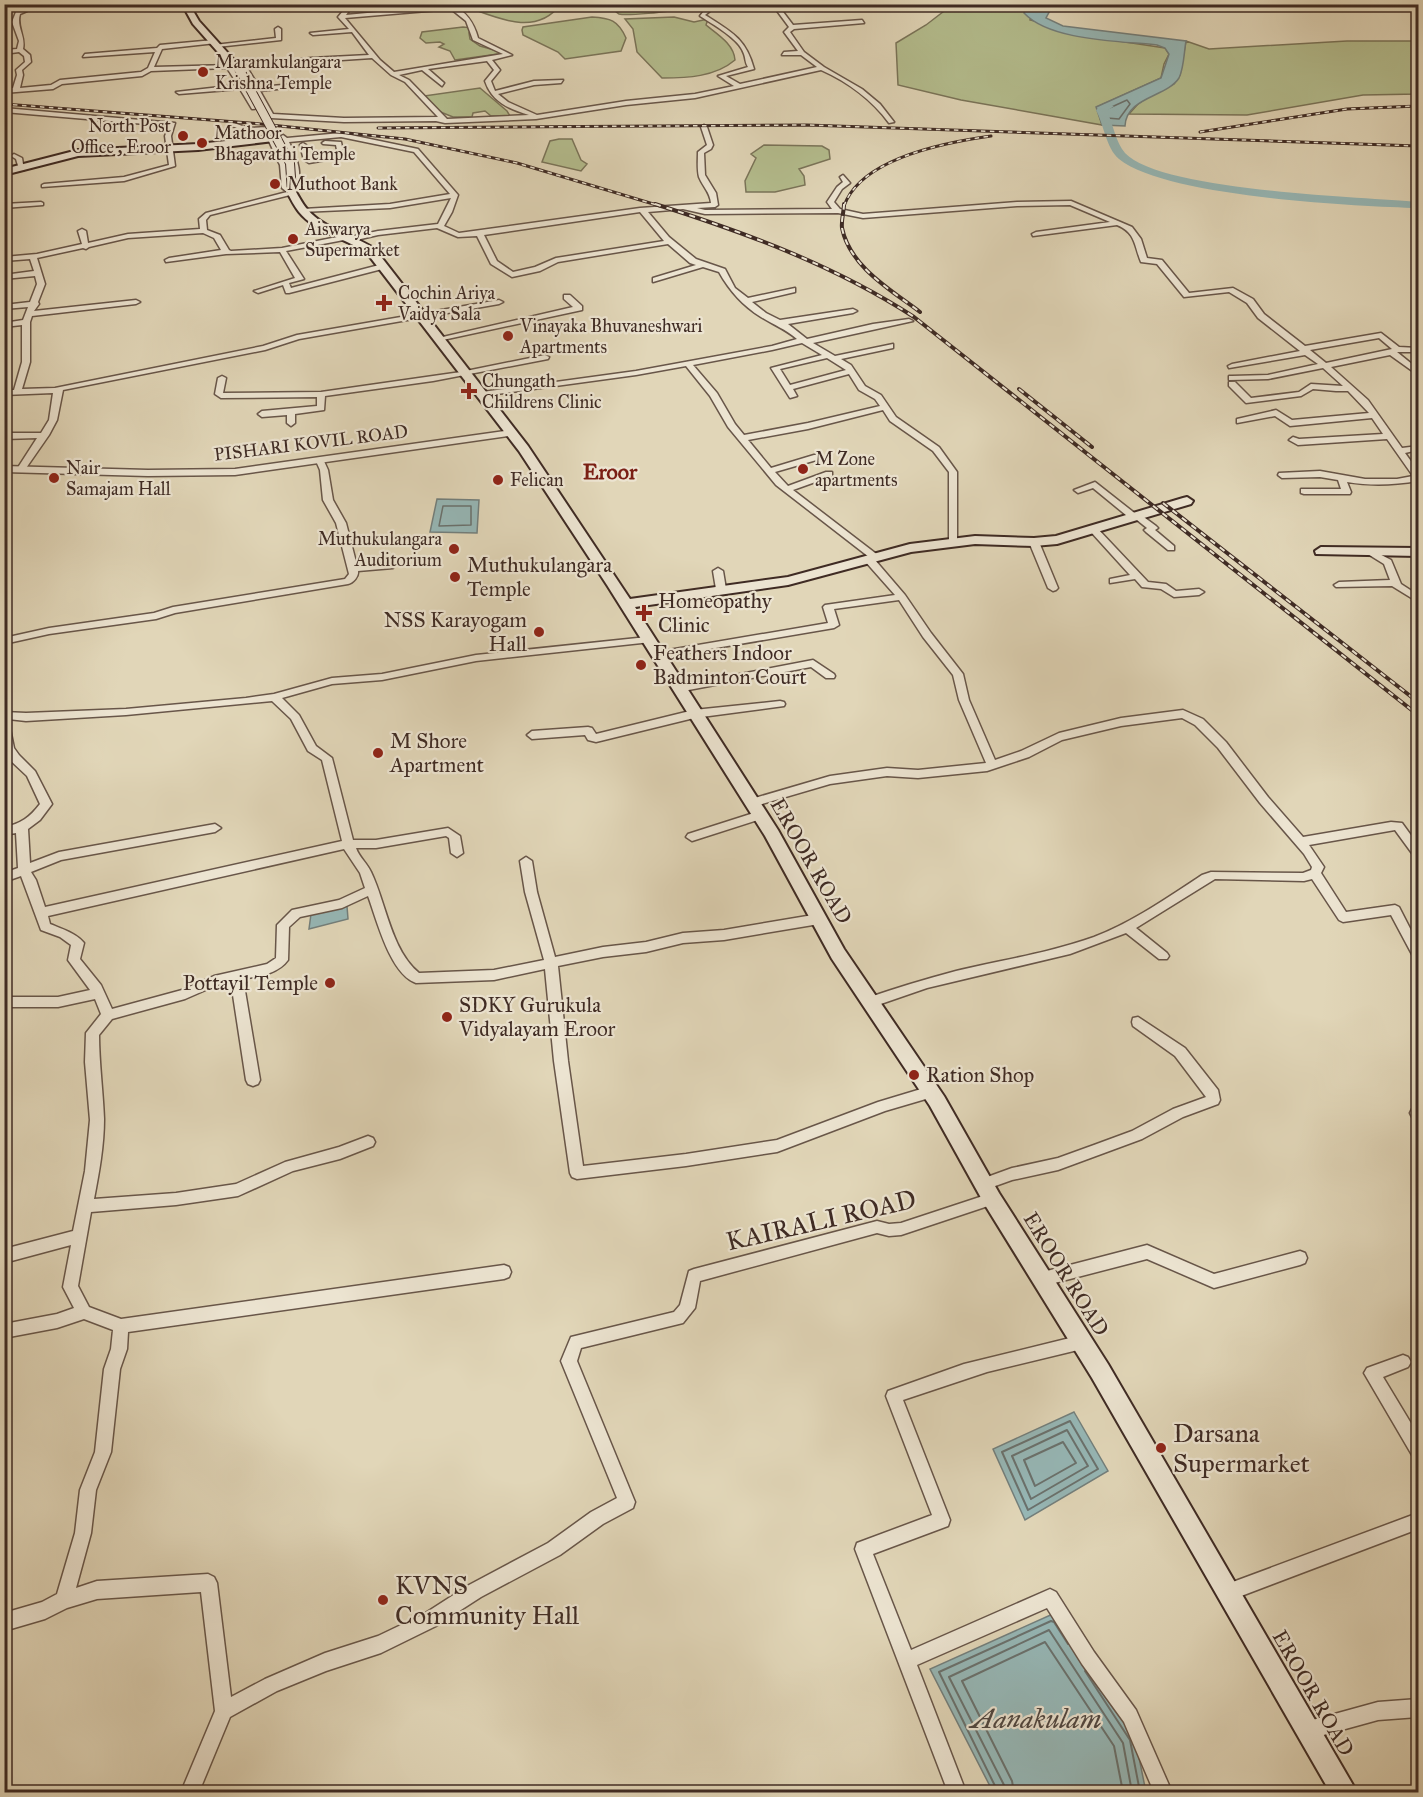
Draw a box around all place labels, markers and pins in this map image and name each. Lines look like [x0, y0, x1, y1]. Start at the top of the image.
place label: Maramkulangara Krishna Temple [215, 51, 342, 94]
marker: Maramkulangara Krishna Temple [196, 65, 210, 79]
place label: North Post Office , Eroor [71, 115, 172, 158]
place label: Mathoor Bhagavathi Temple [214, 122, 355, 166]
marker: North Post Office , Eroor [176, 129, 190, 143]
marker: Mathoor Bhagavathi Temple [195, 136, 209, 150]
place label: Muthoot Bank [287, 173, 398, 195]
marker: Muthoot Bank [268, 177, 282, 191]
place label: Aiswarya Supermarket [304, 218, 400, 261]
marker: Aiswarya Supermarket [286, 232, 300, 246]
place label: Cochin Ariya Vaidya Sala [397, 282, 496, 325]
marker: Cochin Ariya Vaidya Sala [375, 294, 393, 312]
place label: Vinayaka Bhuvaneshwari Apartments [519, 315, 703, 358]
marker: Vinayaka Bhuvaneshwari Apartments [501, 329, 515, 343]
place label: Chungath Childrens Clinic [482, 370, 602, 413]
marker: Chungath Childrens Clinic [460, 382, 478, 400]
place label: M Zone apartments [815, 448, 898, 491]
place label: Nair Samajam Hall [66, 457, 171, 500]
marker: M Zone apartments [796, 462, 810, 476]
place label: Felican [510, 469, 564, 491]
marker: Nair Samajam Hall [47, 471, 61, 485]
marker: Felican [491, 473, 505, 487]
place label: Muthukulangara Auditorium [318, 528, 442, 571]
marker: Muthukulangara Auditorium [447, 542, 461, 556]
place label: Muthukulangara Temple [467, 552, 612, 602]
marker: Muthukulangara Temple [448, 570, 462, 584]
place label: Homeopathy Clinic [658, 588, 773, 638]
marker: Homeopathy Clinic [635, 604, 653, 622]
place label: NSS Karayogam Hall [384, 607, 527, 657]
marker: NSS Karayogam Hall [532, 625, 546, 639]
place label: Feathers Indoor Badminton Court [653, 640, 807, 690]
marker: Feathers Indoor Badminton Court [634, 658, 648, 672]
place label: M Shore Apartment [389, 728, 484, 778]
marker: M Shore Apartment [371, 746, 385, 760]
place label: Pottayil Temple [183, 970, 318, 996]
marker: Pottayil Temple [323, 976, 337, 990]
place label: SDKY Gurukula Vidyalayam Eroor [458, 992, 616, 1042]
marker: SDKY Gurukula Vidyalayam Eroor [440, 1010, 454, 1024]
place label: Ration Shop [926, 1062, 1034, 1088]
marker: Ration Shop [907, 1068, 921, 1082]
place label: Darsana Supermarket [1173, 1417, 1310, 1479]
marker: Darsana Supermarket [1154, 1441, 1168, 1455]
place label: KVNS Community Hall [395, 1569, 579, 1631]
marker: KVNS Community Hall [376, 1593, 390, 1607]

